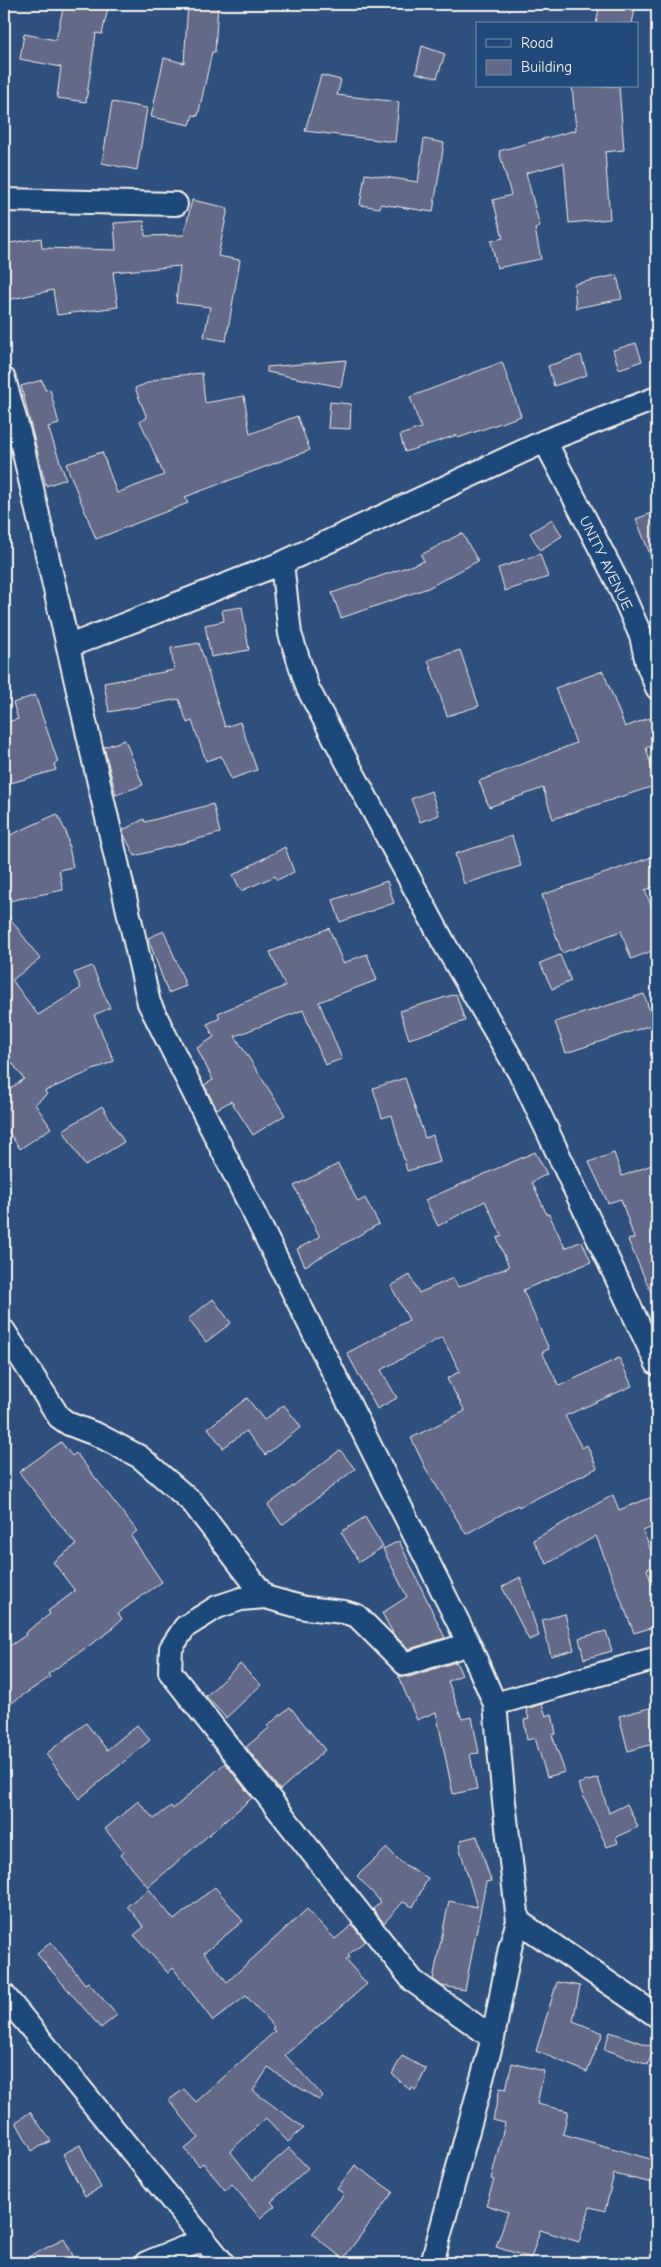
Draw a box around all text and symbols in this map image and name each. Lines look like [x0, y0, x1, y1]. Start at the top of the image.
legend [476, 22, 638, 88]
text: Road [521, 34, 553, 52]
text: Building [521, 58, 572, 76]
street label: UNITY AVENUE [575, 513, 637, 613]

